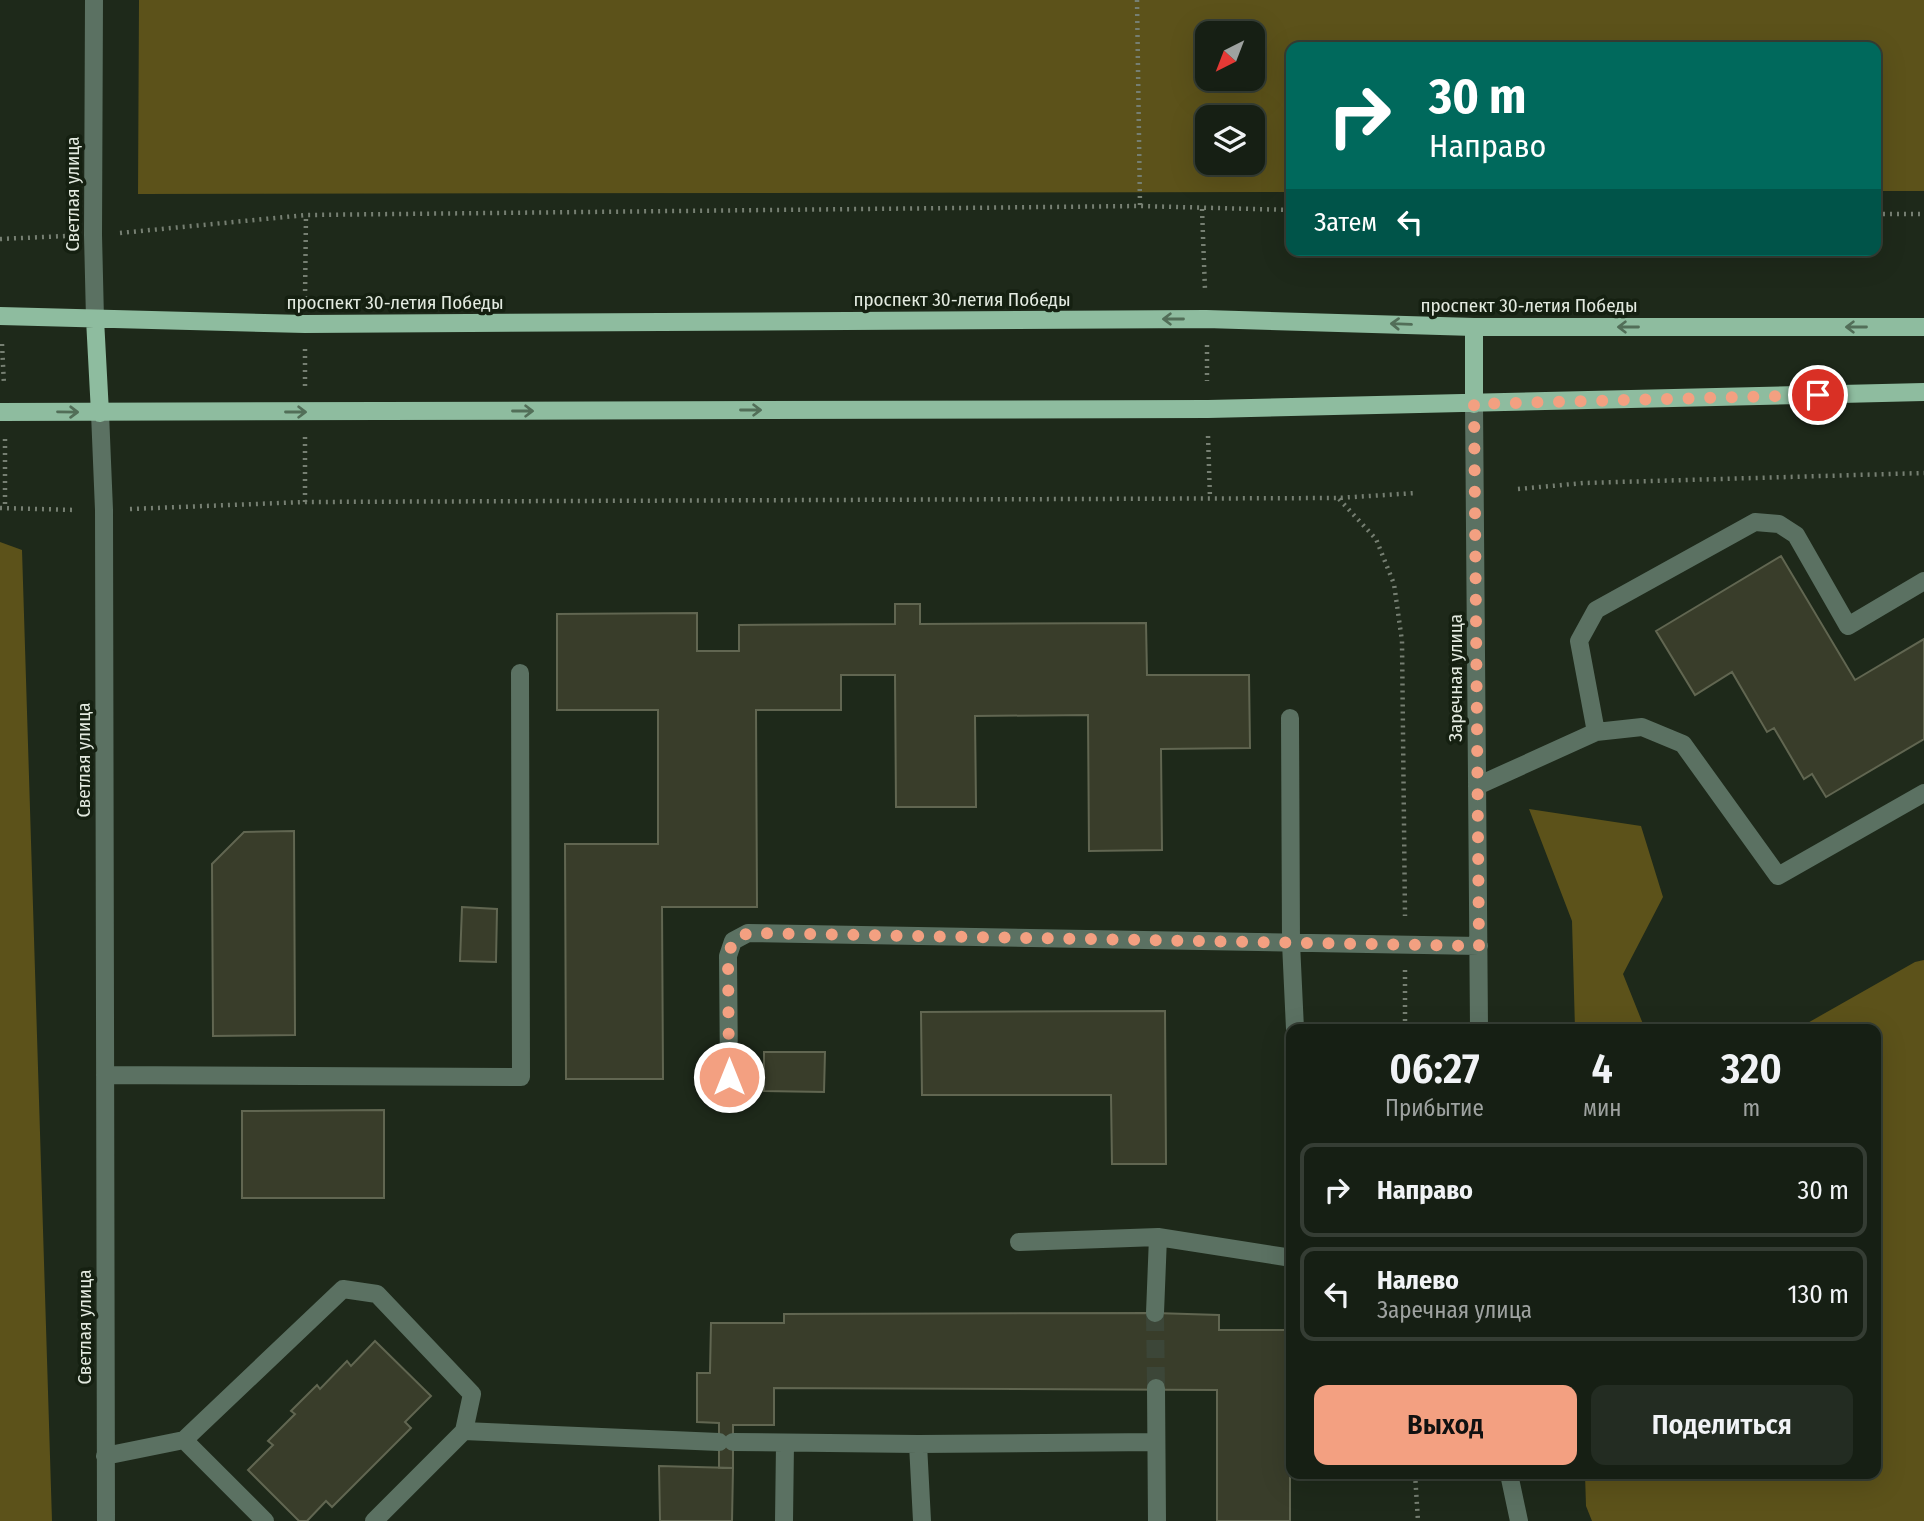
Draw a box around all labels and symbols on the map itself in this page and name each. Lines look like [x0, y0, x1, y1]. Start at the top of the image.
north arrow [1195, 21, 1265, 91]
street label: Светлая улица [61, 136, 84, 252]
street label: проспект 30-летия Победы [853, 288, 1071, 311]
street label: проспект 30-летия Победы [286, 291, 504, 314]
street label: проспект 30-летия Победы [1420, 294, 1638, 317]
one-way arrow [1162, 312, 1185, 326]
one-way arrow [1390, 318, 1413, 331]
one-way arrow [1617, 320, 1640, 334]
one-way arrow [1845, 320, 1868, 334]
pin [1788, 365, 1848, 425]
one-way arrow [739, 403, 762, 417]
one-way arrow [511, 404, 534, 418]
one-way arrow [56, 405, 79, 419]
one-way arrow [284, 405, 307, 419]
street label: Заречная улица [1444, 614, 1467, 742]
street label: Светлая улица [72, 702, 95, 818]
position arrow [692, 1040, 766, 1114]
street label: Светлая улица [73, 1269, 96, 1385]

